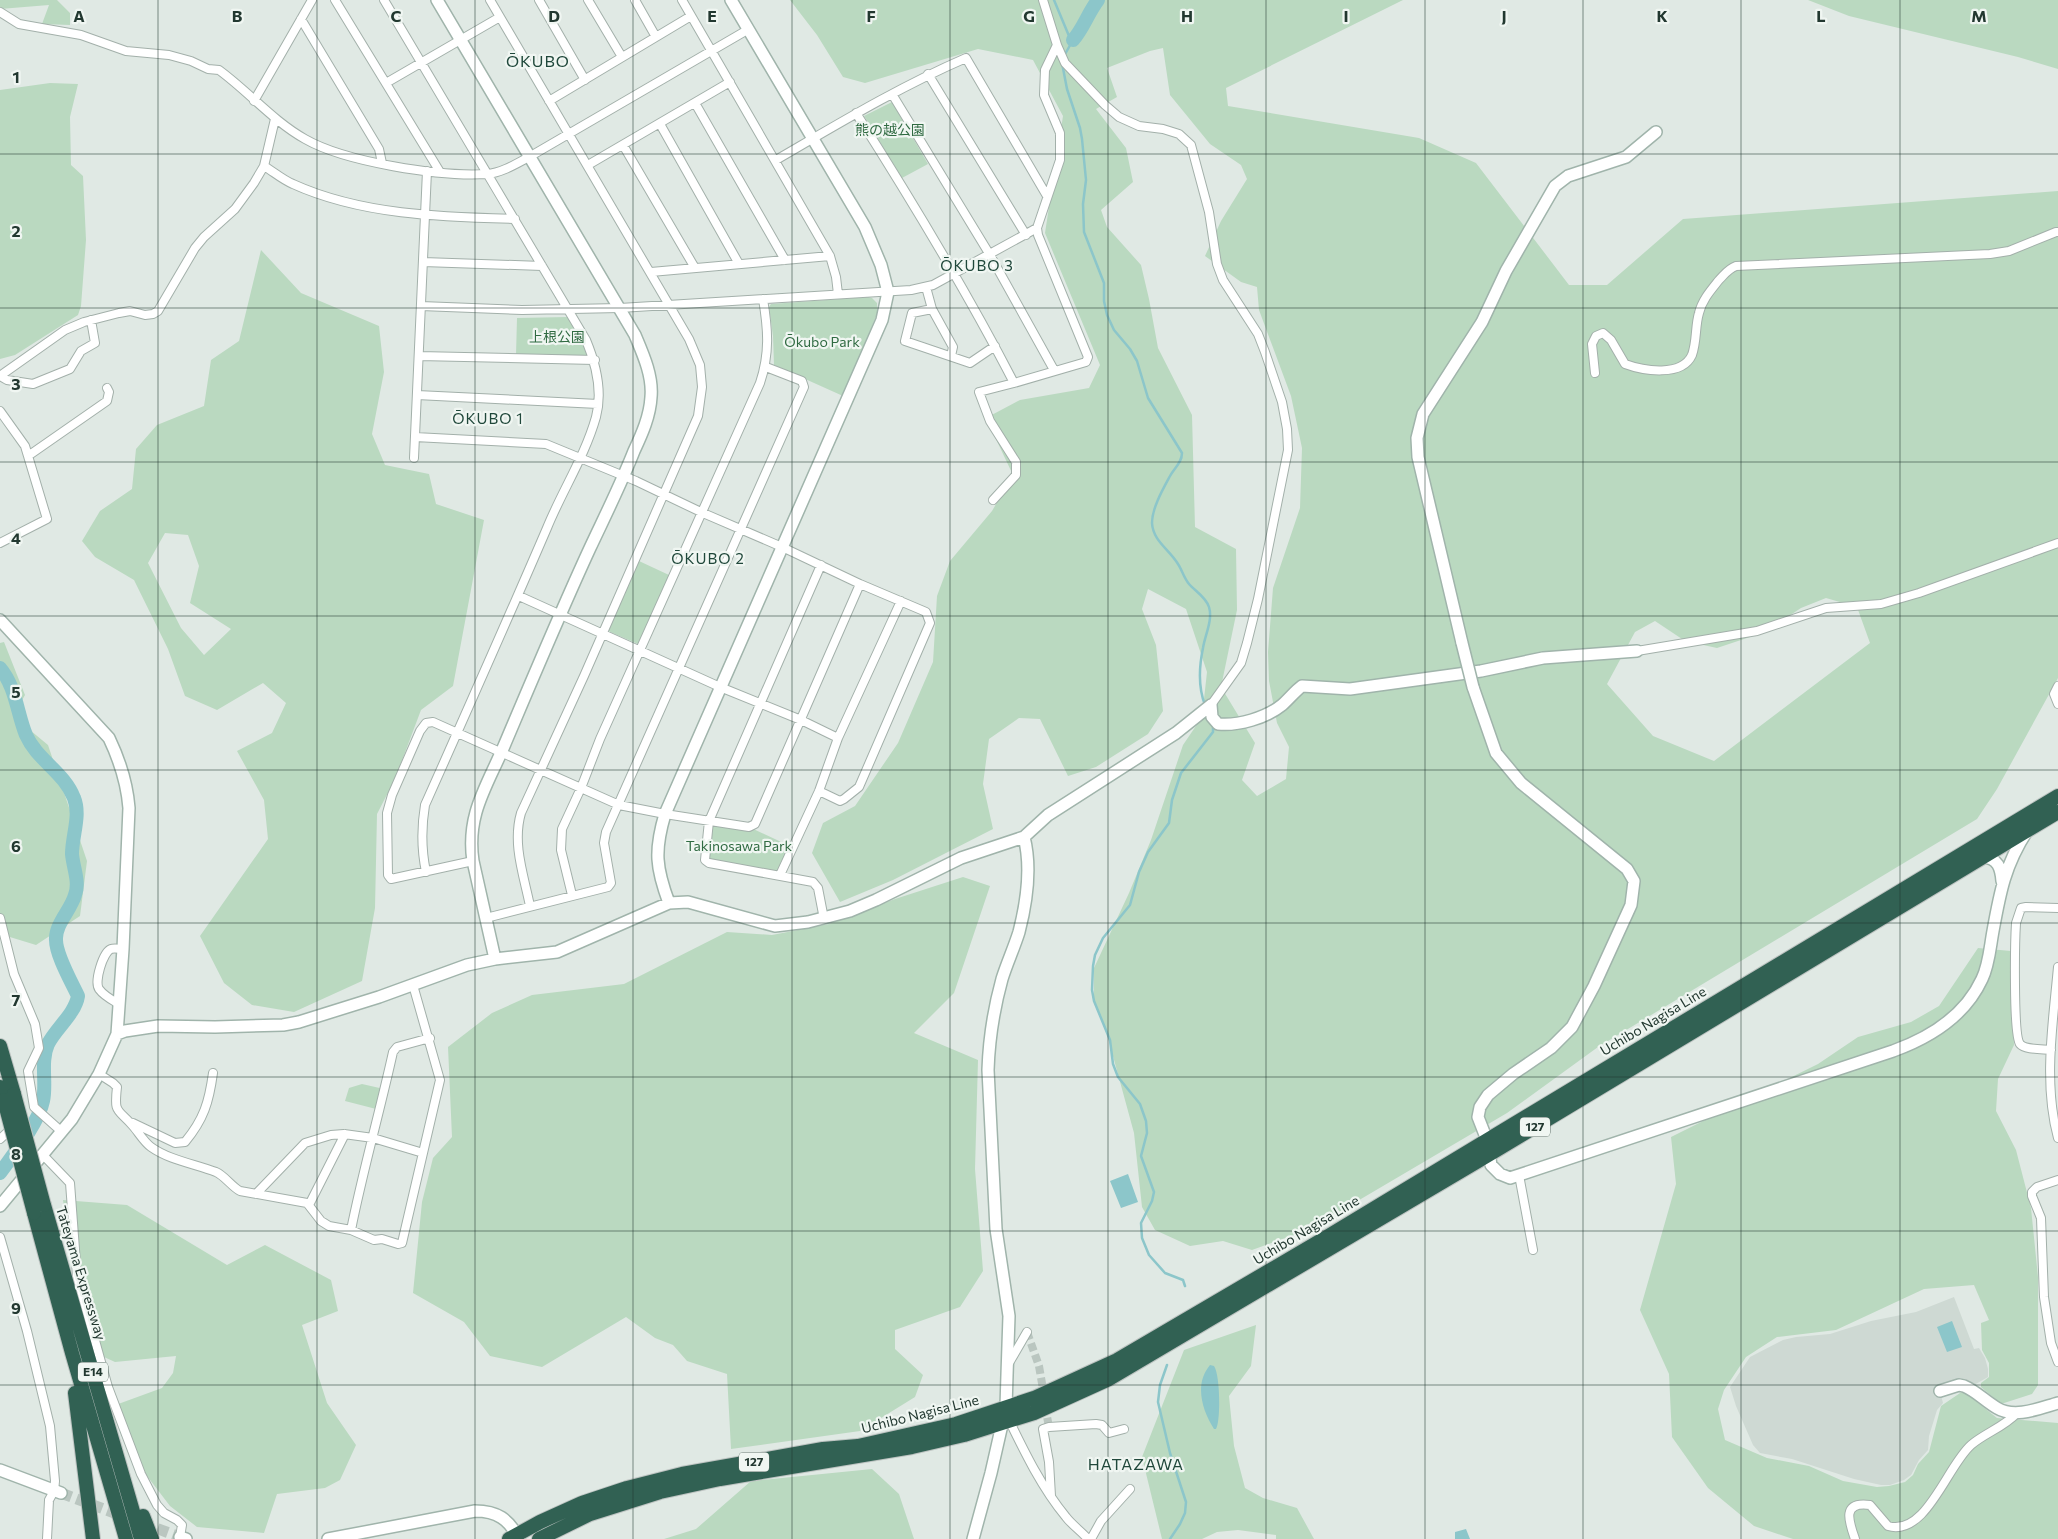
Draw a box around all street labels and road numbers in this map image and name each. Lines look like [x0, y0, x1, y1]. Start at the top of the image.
street label: Uchibo Nagisa Line [1597, 982, 1709, 1059]
road number: 127 [1520, 1118, 1550, 1136]
street label: Uchibo Nagisa Line [1250, 1191, 1362, 1268]
street label: Tateyama Expressway [53, 1204, 110, 1342]
road number: E14 [78, 1362, 108, 1381]
street label: Uchibo Nagisa Line [859, 1391, 980, 1436]
road number: 127 [739, 1452, 769, 1471]

